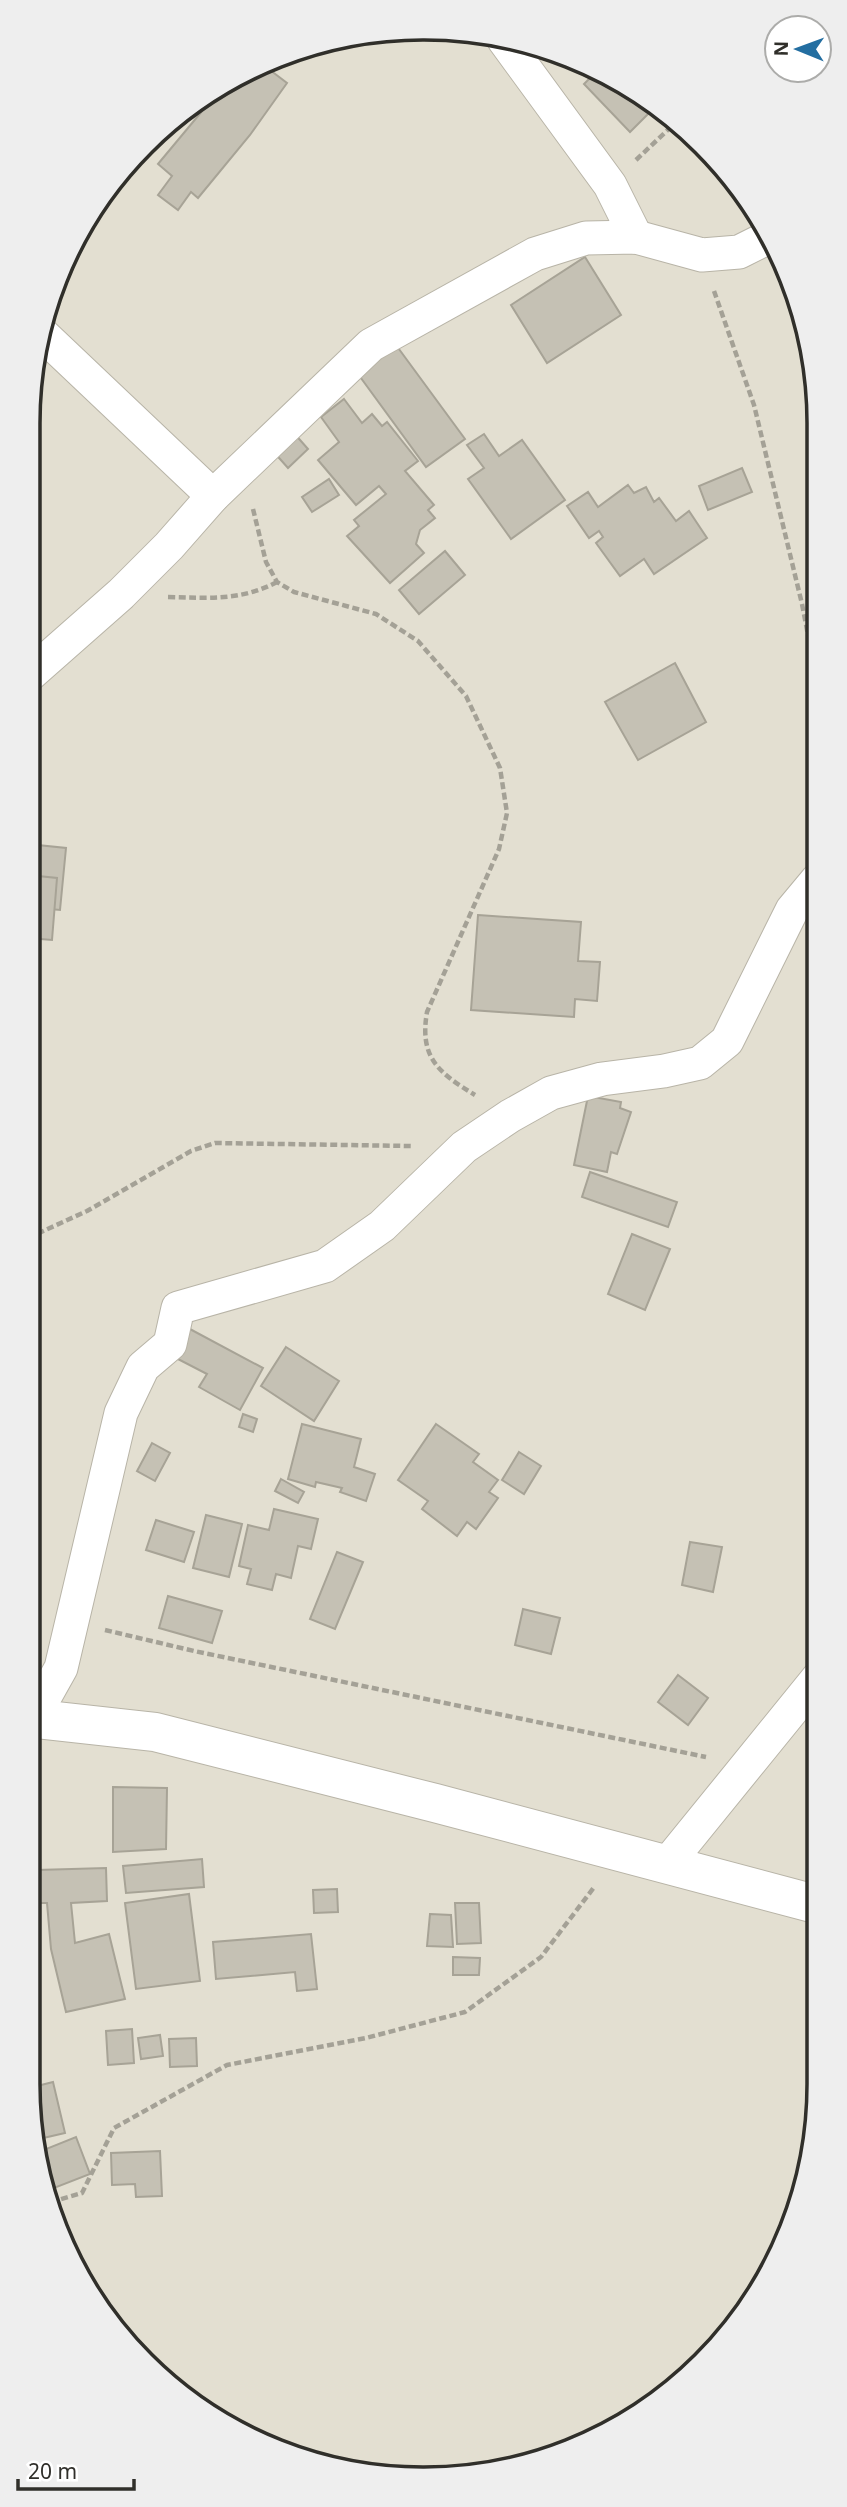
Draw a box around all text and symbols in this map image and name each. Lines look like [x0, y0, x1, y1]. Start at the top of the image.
north arrow [763, 14, 833, 84]
text: N [768, 41, 794, 57]
scale bar [18, 2448, 133, 2492]
text: 20 m [28, 2457, 77, 2485]

